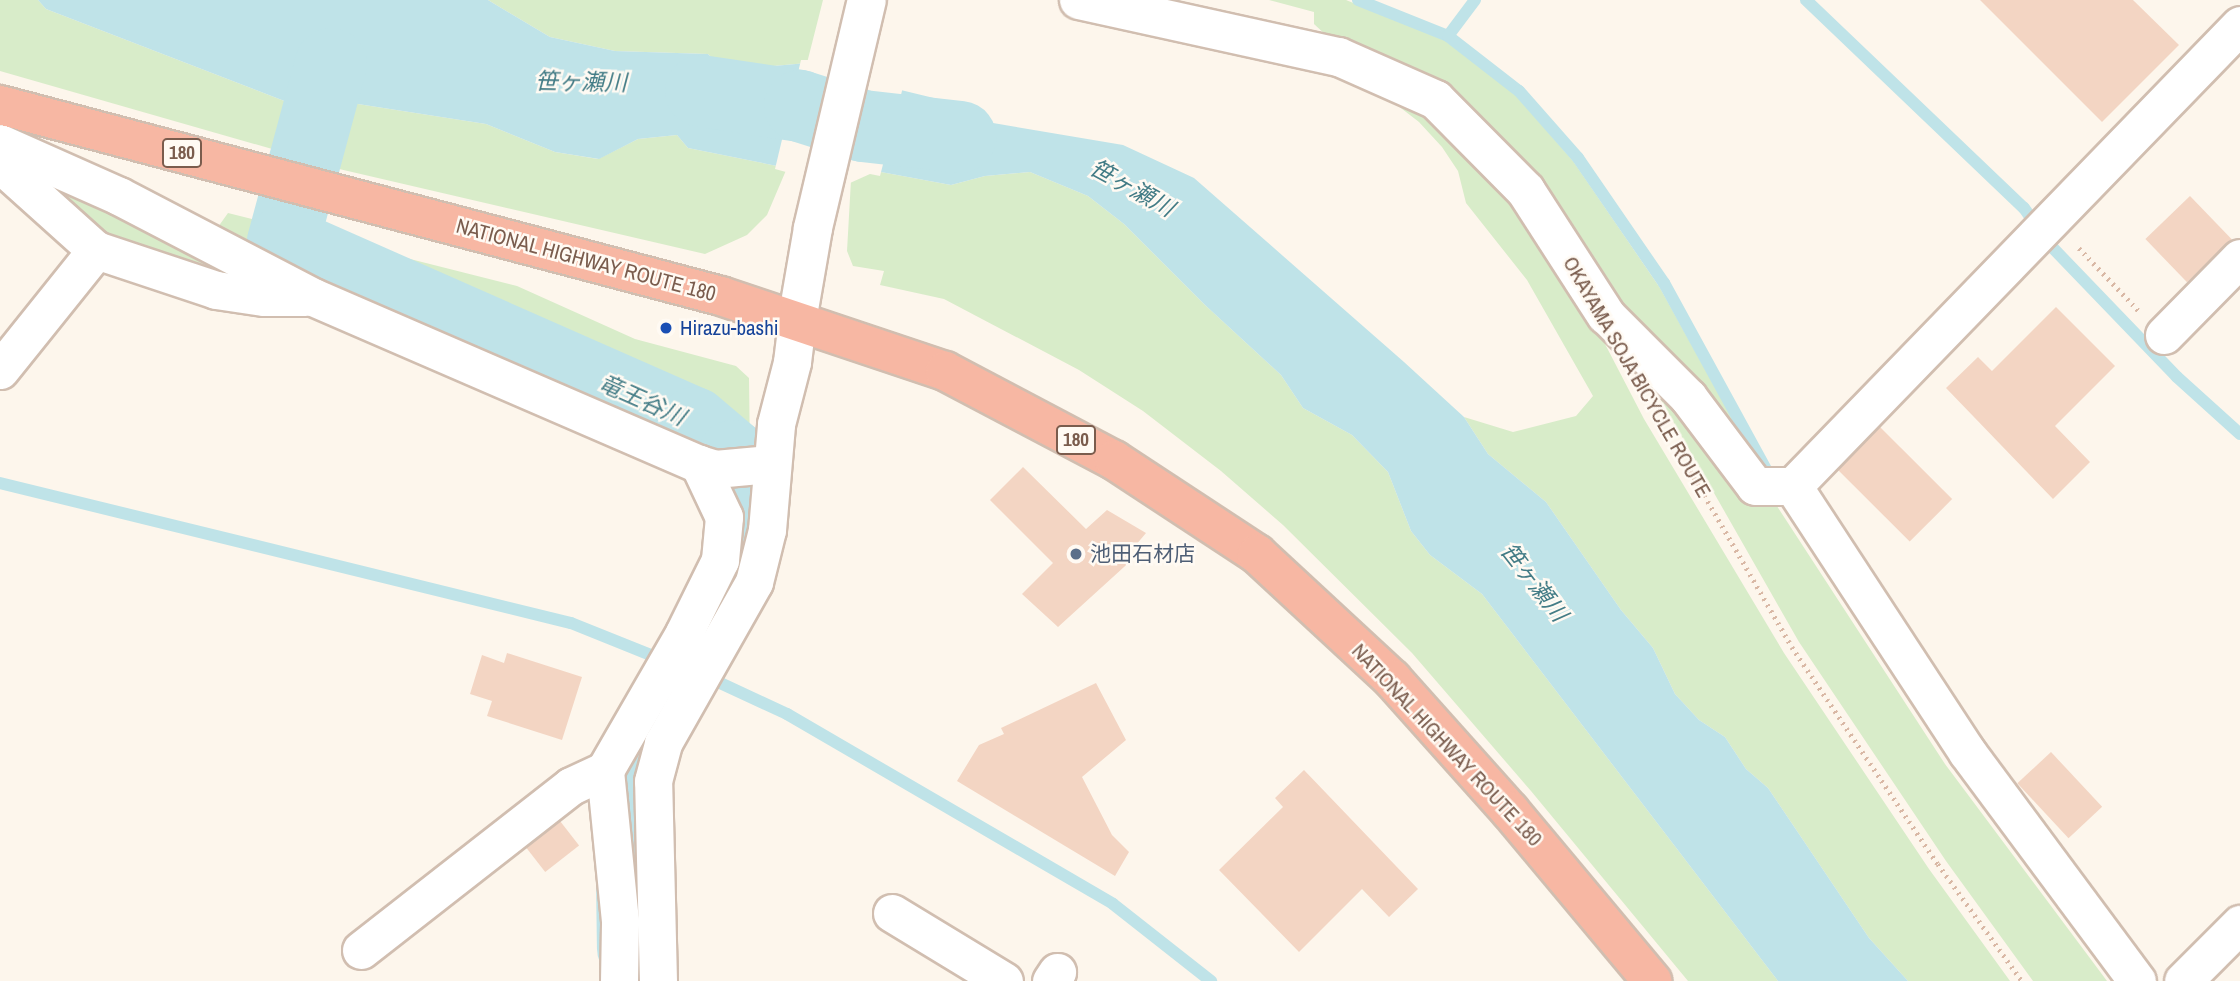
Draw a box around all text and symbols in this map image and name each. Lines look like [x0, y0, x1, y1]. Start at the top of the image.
water label: 笹ヶ瀬川 [535, 67, 627, 97]
road number: 180 [161, 138, 203, 168]
water label: 笹ヶ瀬川 [1085, 154, 1179, 222]
street label: NATIONAL HIGHWAY ROUTE 180 [453, 213, 719, 307]
street label: OKAYAMA SOJA BICYCLE ROUTE [1557, 251, 1717, 503]
place label: Hirazu-bashi [680, 315, 779, 341]
marker: Hirazu-bashi [658, 320, 674, 336]
water label: 竜王谷川 [594, 369, 690, 431]
road number: 180 [1055, 424, 1097, 456]
water label: 笹ヶ瀬川 [1495, 537, 1573, 627]
place label: 池田石材店 [1090, 541, 1195, 567]
marker: 池田石材店 [1068, 546, 1084, 562]
street label: NATIONAL HIGHWAY ROUTE 180 [1346, 638, 1548, 852]

